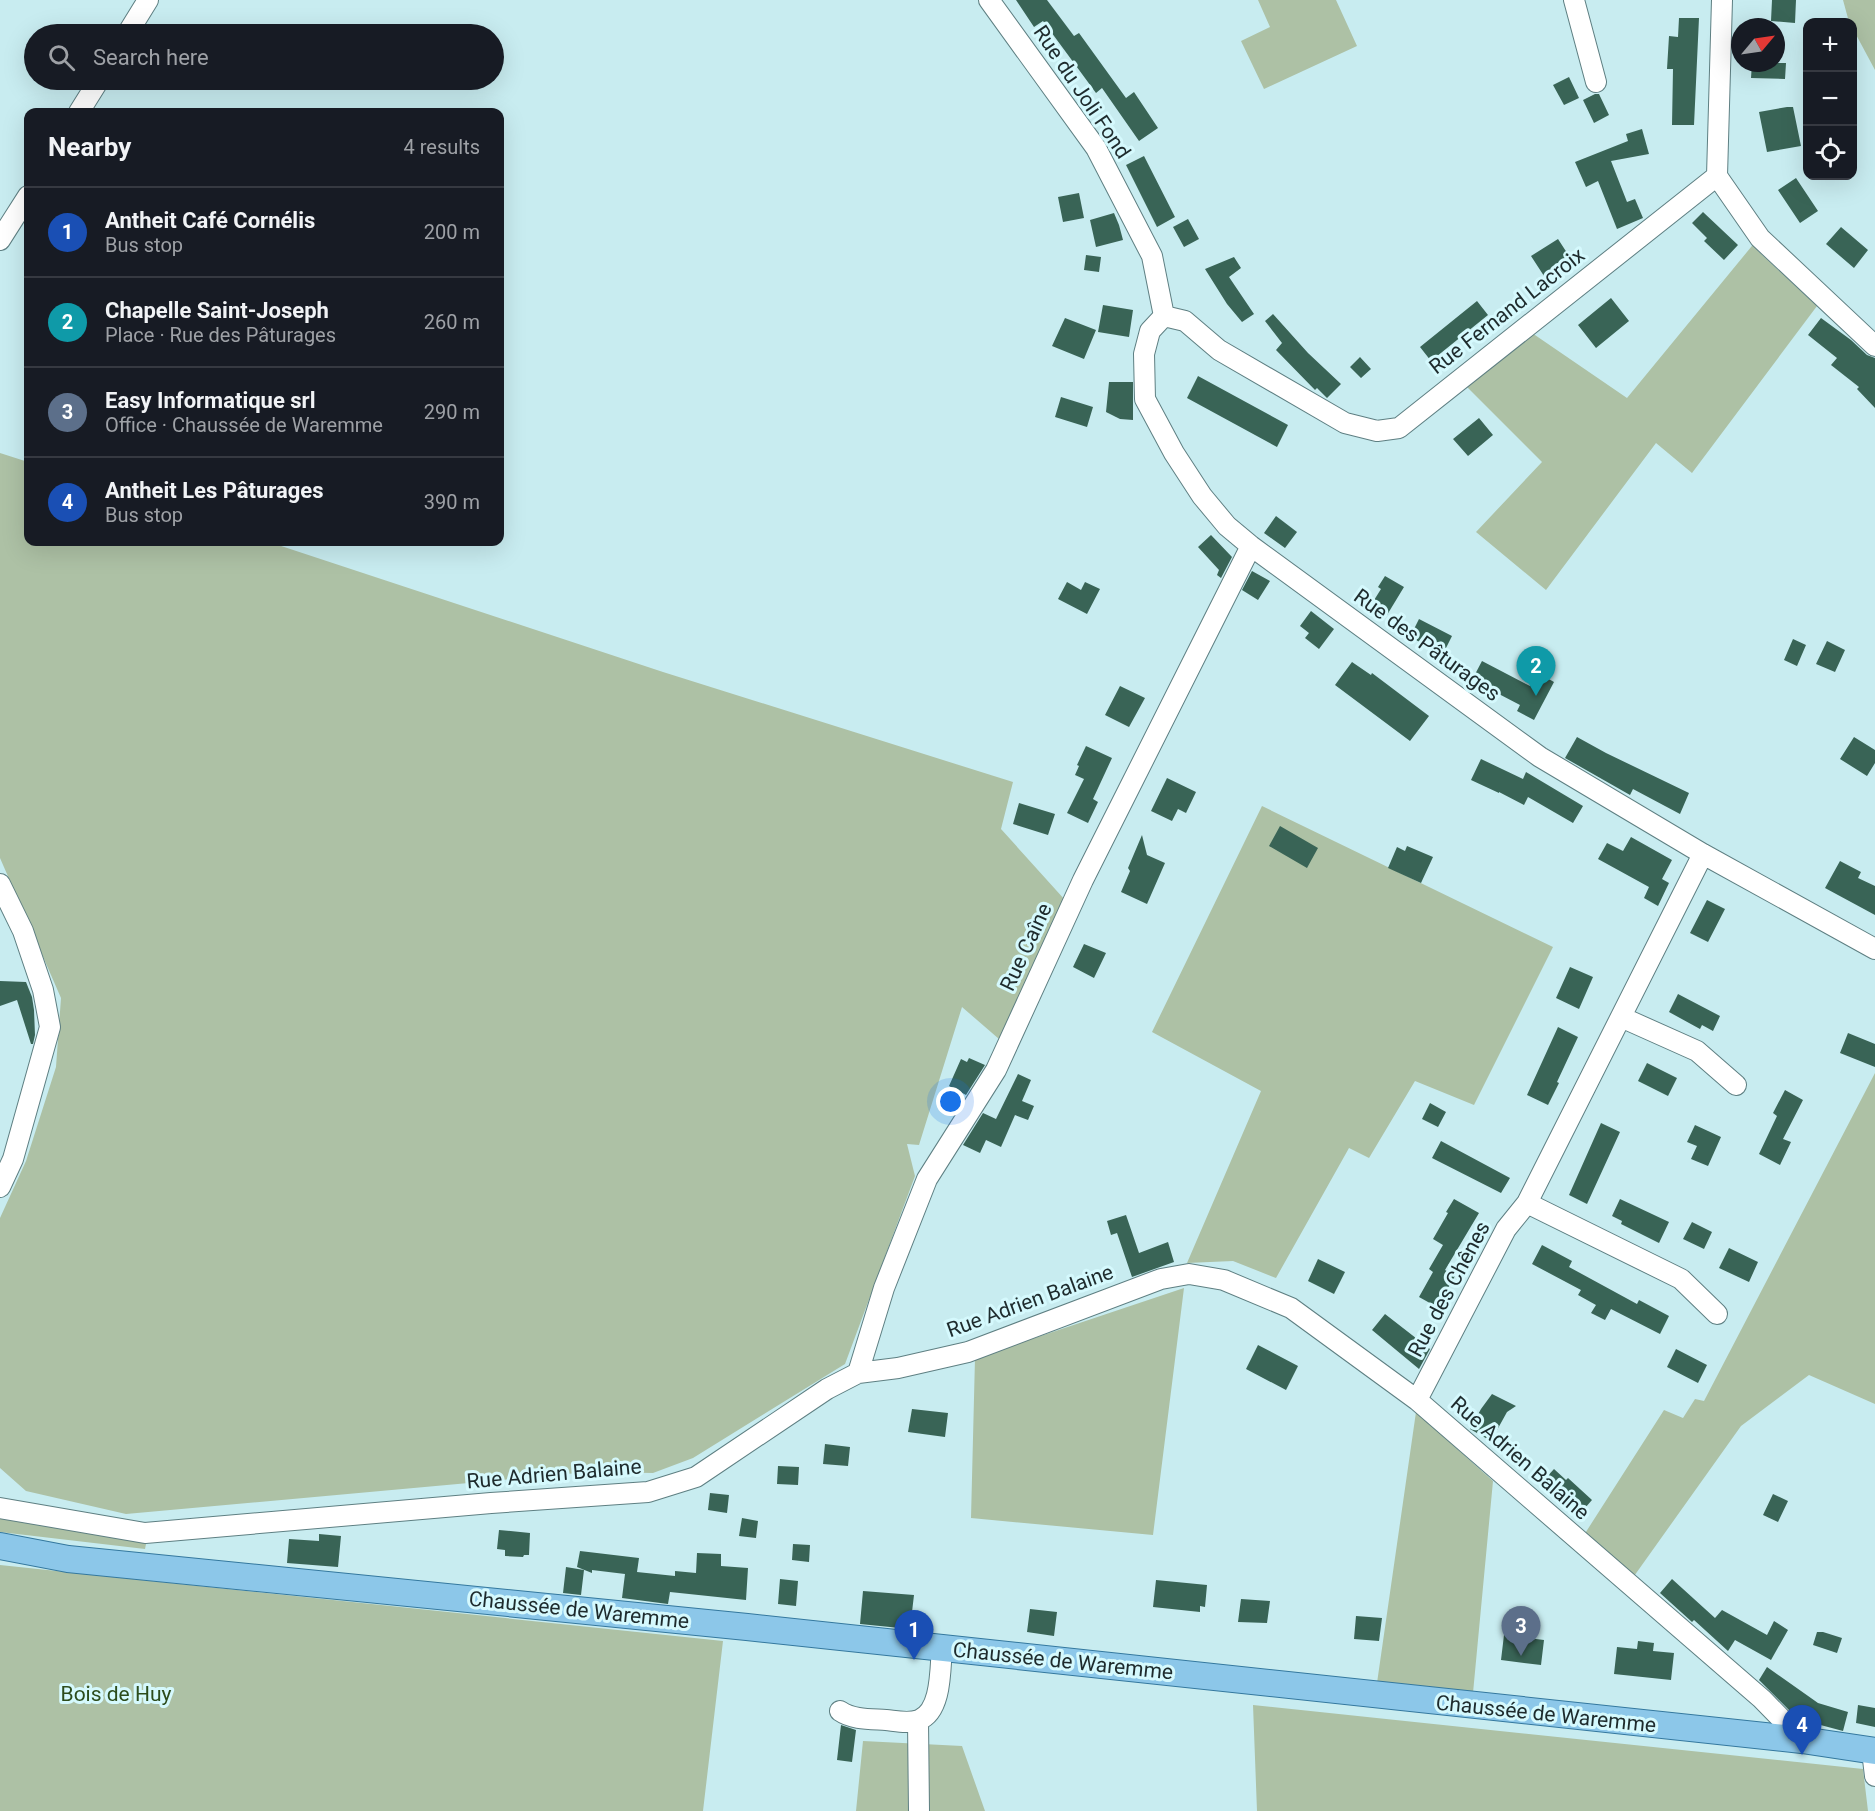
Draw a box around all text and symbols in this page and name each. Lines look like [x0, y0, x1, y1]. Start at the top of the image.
north arrow [1731, 18, 1785, 72]
map controls [1803, 18, 1857, 180]
button: + [1803, 18, 1857, 72]
street label: Rue du Joli Fond [1029, 21, 1135, 163]
search box [24, 24, 504, 90]
icon: search [45, 41, 78, 74]
text: Search here [93, 45, 209, 70]
button: − [1803, 72, 1857, 126]
button: locate [1803, 126, 1857, 180]
text: Nearby [48, 132, 131, 162]
text: 4 results [404, 135, 480, 159]
text: Antheit Café Cornélis [105, 208, 315, 233]
text: 1 [62, 220, 73, 244]
text: 200 m [424, 220, 480, 244]
text: Bus stop [105, 233, 183, 257]
street label: Rue Fernand Lacroix [1425, 243, 1589, 379]
text: Chapelle Saint-Joseph [105, 298, 329, 323]
text: 2 [62, 310, 73, 334]
text: 260 m [424, 310, 480, 334]
text: Place · Rue des Pâturages [105, 323, 336, 347]
text: Easy Informatique srl [105, 388, 315, 413]
text: 3 [62, 400, 73, 424]
text: 290 m [424, 400, 480, 424]
text: Office · Chaussée de Waremme [105, 413, 383, 437]
text: Antheit Les Pâturages [105, 478, 324, 503]
text: 4 [62, 490, 73, 514]
text: 390 m [424, 490, 480, 514]
text: Bus stop [105, 503, 183, 527]
street label: Rue des Pâturages [1349, 584, 1505, 706]
pin: 2 [1516, 646, 1556, 696]
street label: Rue Caîne [995, 899, 1057, 995]
your location [936, 1087, 965, 1116]
street label: Rue des Chênes [1403, 1217, 1495, 1361]
street label: Rue Adrien Balaine [943, 1260, 1117, 1342]
street label: Rue Adrien Balaine [1446, 1391, 1594, 1525]
street label: Rue Adrien Balaine [466, 1454, 642, 1494]
street label: Chaussée de Waremme [468, 1586, 690, 1634]
pin: 3 [1502, 1606, 1540, 1656]
pin: 1 [894, 1610, 934, 1660]
street label: Chaussée de Waremme [952, 1637, 1174, 1685]
park label: Bois de Huy [61, 1682, 172, 1706]
street label: Chaussée de Waremme [1435, 1690, 1657, 1738]
pin: 4 [1782, 1706, 1822, 1755]

